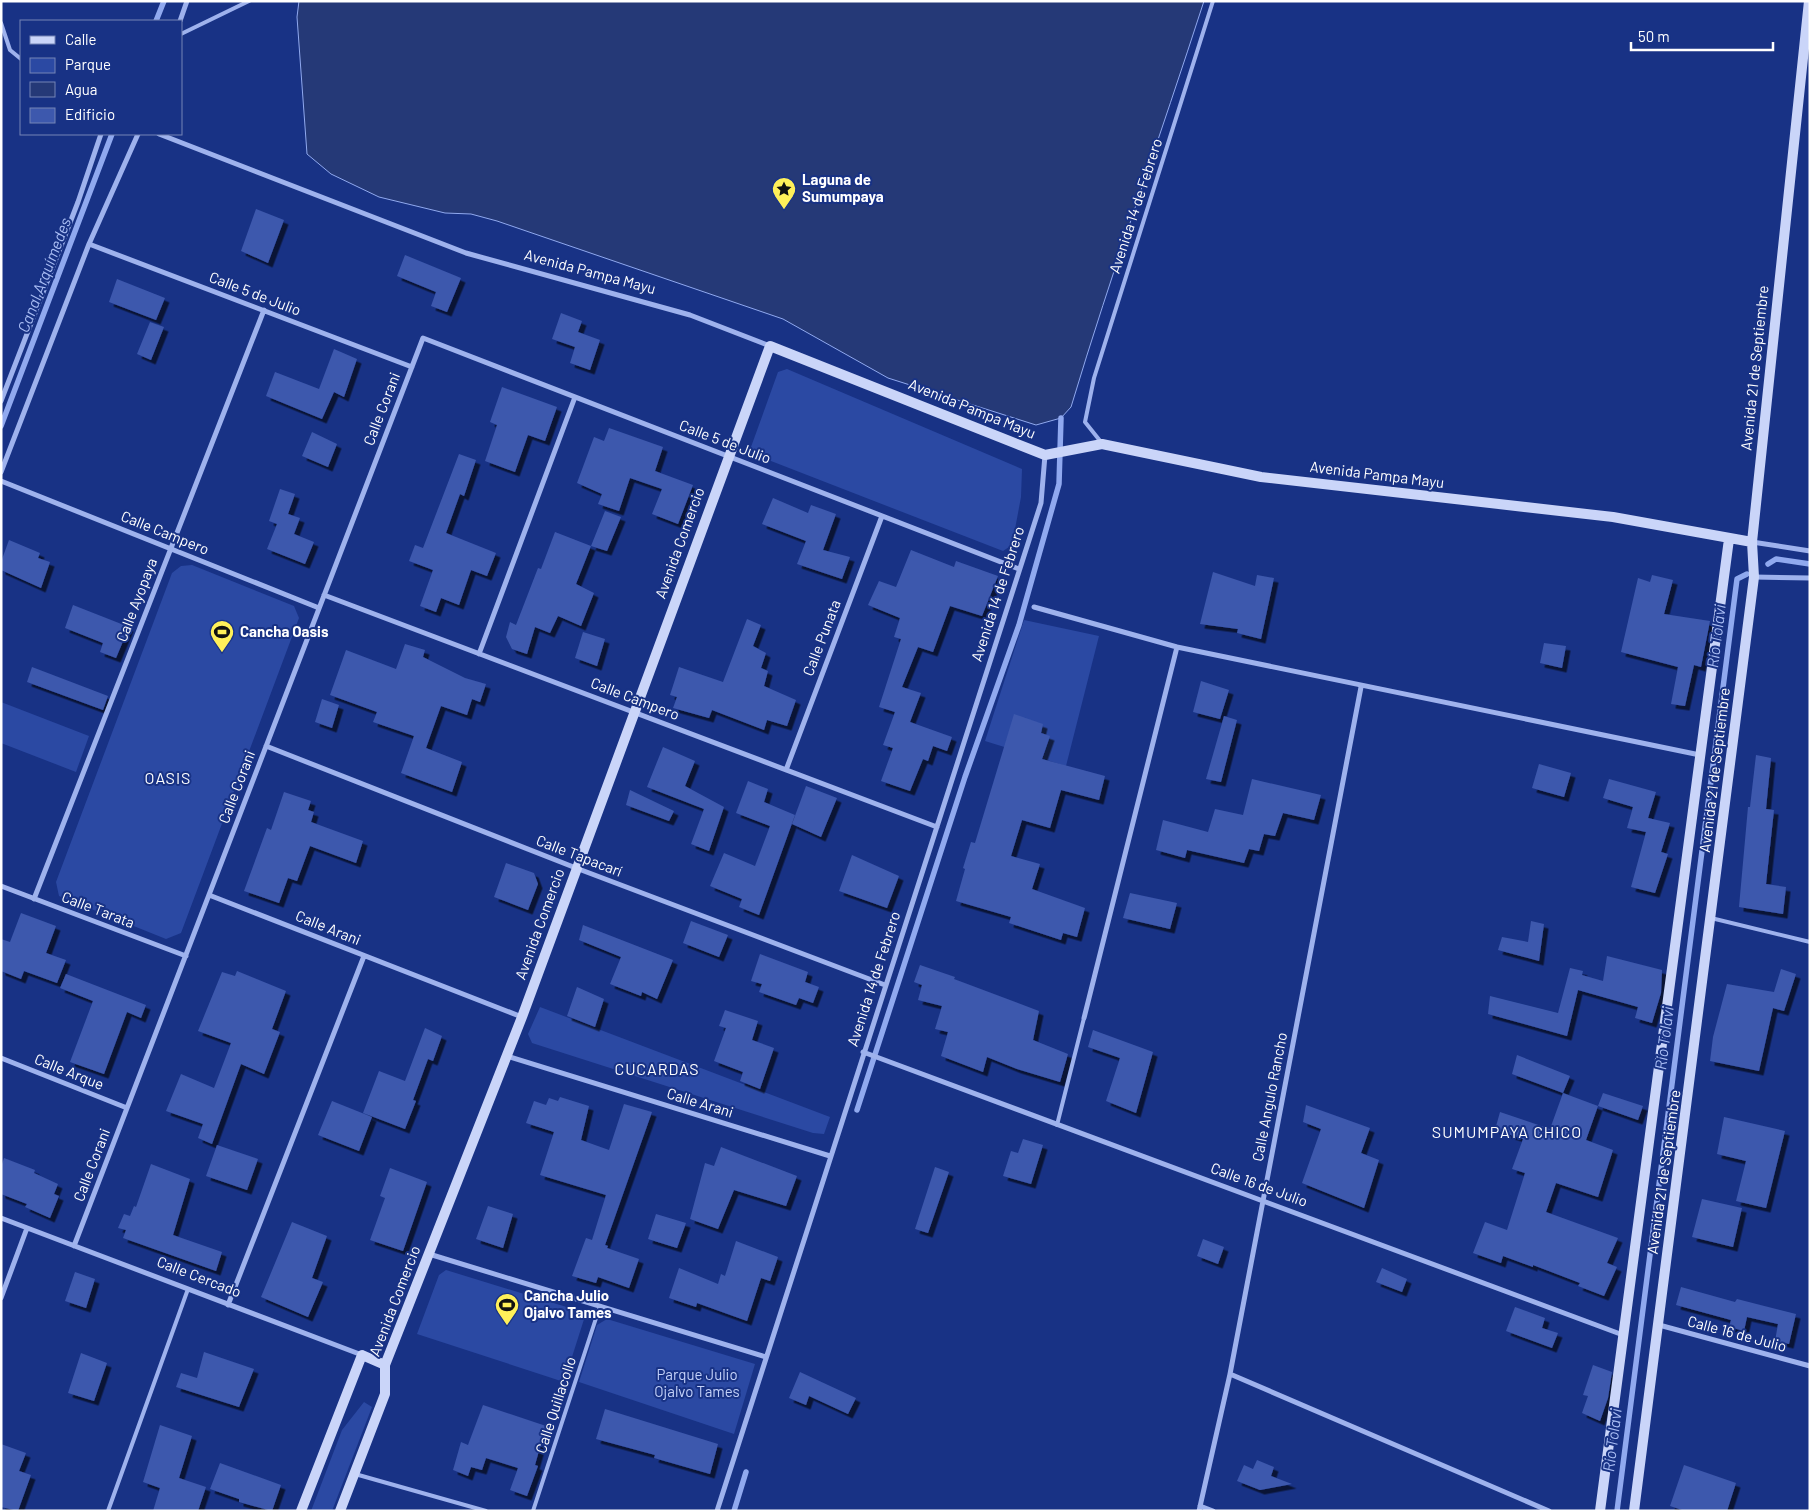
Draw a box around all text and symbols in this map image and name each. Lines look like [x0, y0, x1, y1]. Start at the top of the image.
legend [20, 20, 182, 135]
scale bar [1631, 20, 1774, 52]
text: 50 m [1638, 27, 1670, 45]
text: Calle [65, 30, 97, 48]
text: Parque [65, 55, 111, 73]
text: Agua [65, 80, 98, 98]
text: Edificio [65, 105, 115, 123]
street label: Avenida 14 de Febrero [1105, 136, 1165, 276]
place label: Laguna de Sumumpaya [802, 170, 884, 205]
place icon: Laguna de Sumumpaya [771, 176, 797, 210]
water label: Canal Arquímedes [13, 214, 74, 335]
street label: Avenida Pampa Mayu [523, 245, 658, 297]
street label: Calle 5 de Julio [207, 267, 304, 319]
street label: Avenida 21 de Septiembre [1736, 284, 1772, 451]
street label: Calle Corani [359, 370, 403, 448]
street label: Avenida Pampa Mayu [906, 374, 1039, 442]
street label: Calle 5 de Julio [677, 415, 774, 467]
street label: Avenida Pampa Mayu [1309, 457, 1445, 491]
street label: Avenida Comercio [651, 485, 708, 601]
street label: Calle Campero [119, 506, 212, 558]
street label: Avenida 14 de Febrero [967, 524, 1027, 664]
street label: Calle Ayopaya [112, 555, 160, 644]
street label: Calle Punata [798, 597, 844, 678]
water label: Río Tolavi [1702, 603, 1729, 669]
sports icon: Cancha Oasis [209, 619, 235, 653]
place label: Cancha Oasis [240, 622, 329, 640]
street label: Calle Campero [589, 673, 682, 723]
street label: Avenida 21 de Septiembre [1695, 686, 1733, 853]
street label: Calle Corani [214, 748, 258, 826]
district label: OASIS [145, 768, 191, 787]
street label: Calle Tapacarí [534, 830, 625, 880]
street label: Avenida Comercio [511, 866, 568, 982]
street label: Calle Tarata [59, 887, 137, 931]
street label: Calle Arani [293, 906, 364, 948]
street label: Avenida 14 de Febrero [843, 909, 903, 1049]
water label: Río Tolavi [1650, 1005, 1677, 1071]
street label: Calle Angulo Rancho [1248, 1031, 1290, 1163]
street label: Calle Arque [32, 1049, 107, 1093]
district label: CUCARDAS [614, 1059, 700, 1078]
street label: Calle Arani [665, 1083, 736, 1121]
street label: Avenida 21 de Septiembre [1643, 1088, 1683, 1255]
district label: SUMUMPAYA CHICO [1432, 1122, 1582, 1141]
street label: Calle Corani [69, 1126, 113, 1204]
street label: Calle 16 de Julio [1208, 1158, 1310, 1210]
street label: Avenida Comercio [365, 1243, 423, 1359]
street label: Calle Cercado [155, 1252, 244, 1300]
place label: Cancha Julio Ojalvo Tames [524, 1286, 612, 1321]
sports icon: Cancha Julio Ojalvo Tames [494, 1292, 520, 1326]
street label: Calle 16 de Julio [1686, 1311, 1789, 1355]
street label: Calle Quillacollo [531, 1354, 579, 1455]
park label: Parque Julio Ojalvo Tames [654, 1365, 740, 1400]
water label: Río Tolavi [1598, 1407, 1625, 1473]

